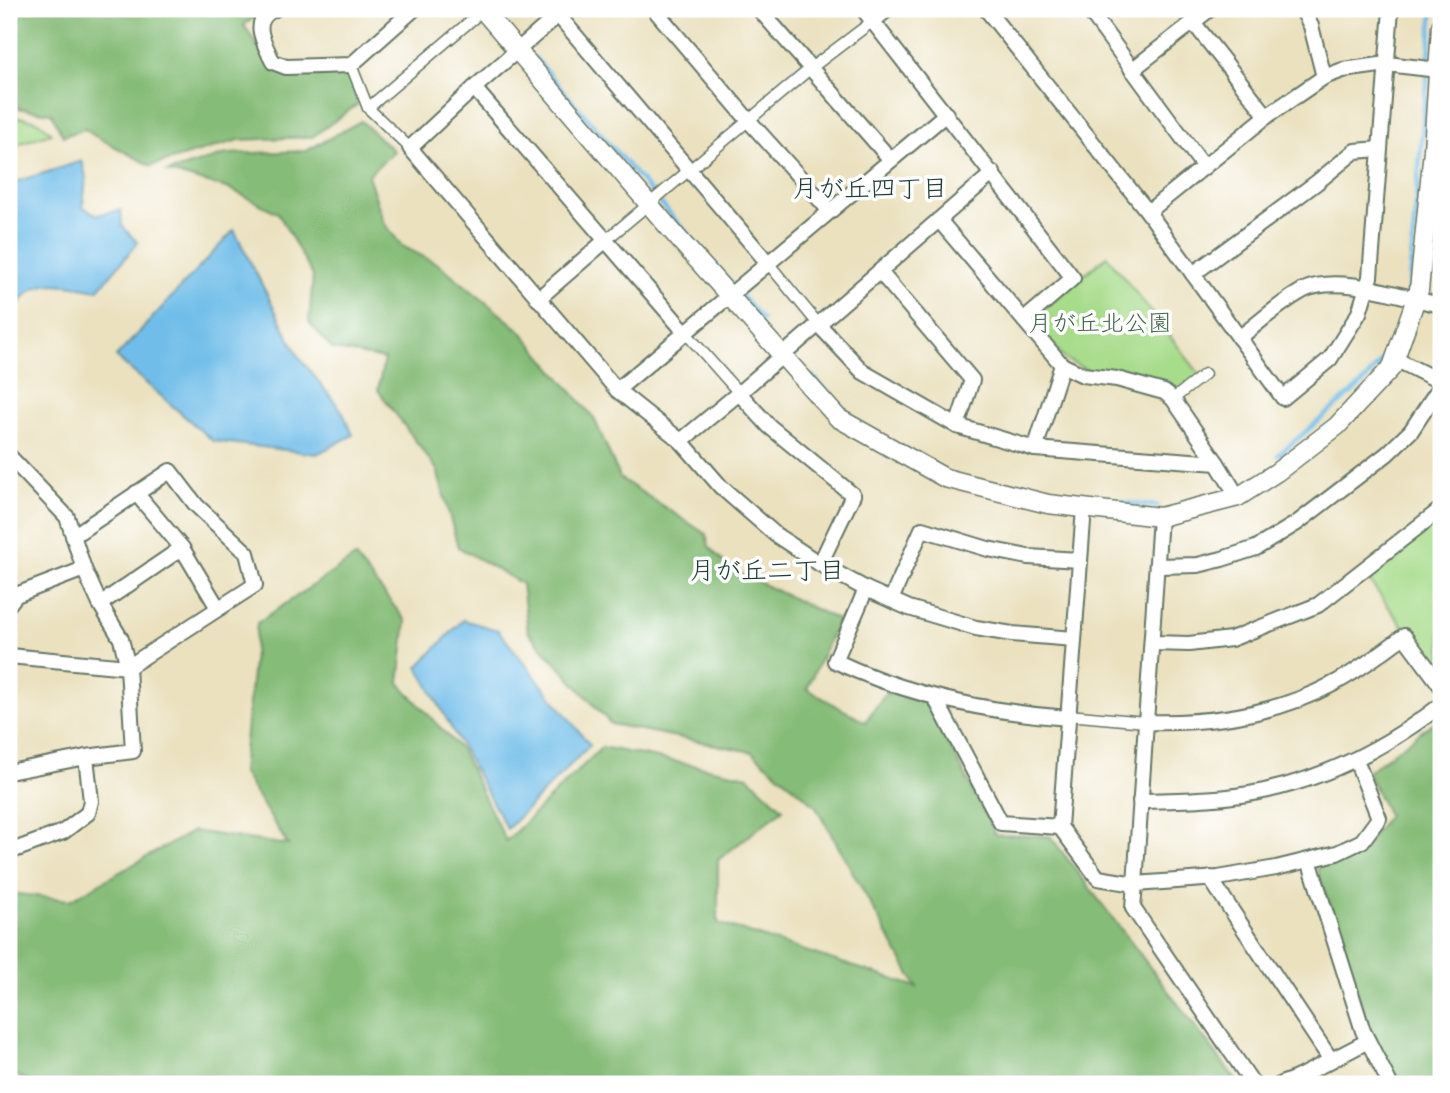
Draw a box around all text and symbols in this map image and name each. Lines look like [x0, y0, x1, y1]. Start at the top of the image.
district label: 月が丘四丁目 [792, 173, 948, 205]
park label: 月が丘北公園 [1028, 309, 1172, 338]
district label: 月が丘二丁目 [689, 555, 845, 587]

